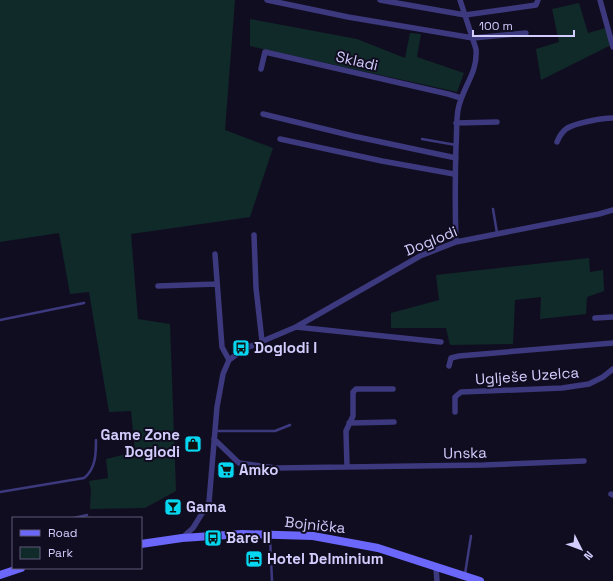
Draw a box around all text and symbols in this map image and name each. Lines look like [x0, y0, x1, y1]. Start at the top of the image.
scale bar [473, 12, 574, 38]
text: 100 m [479, 18, 513, 34]
street label: Skladi [334, 46, 380, 75]
street label: Doglodi [402, 221, 460, 260]
bus stop icon: Doglodi I [231, 338, 251, 358]
place label: Doglodi I [254, 338, 317, 357]
street label: Uglješe Uzelca [474, 362, 580, 389]
place label: Game Zone Doglodi [101, 425, 180, 461]
shop icon: Game Zone Doglodi [183, 434, 203, 454]
street label: Unska [443, 443, 487, 462]
supermarket icon: Amko [216, 460, 236, 480]
place label: Amko [239, 460, 279, 479]
bar icon: Gama [163, 497, 183, 517]
place label: Gama [186, 497, 226, 516]
street label: Bojnička [284, 512, 347, 537]
legend [12, 517, 142, 569]
text: Road [48, 525, 77, 541]
bus stop icon: Bare II [203, 528, 223, 548]
place label: Bare II [226, 528, 271, 547]
north arrow [561, 529, 601, 569]
text: Park [48, 545, 73, 561]
text: N [581, 548, 596, 563]
hotel icon: Hotel Delminium [244, 549, 264, 569]
place label: Hotel Delminium [267, 549, 384, 568]

